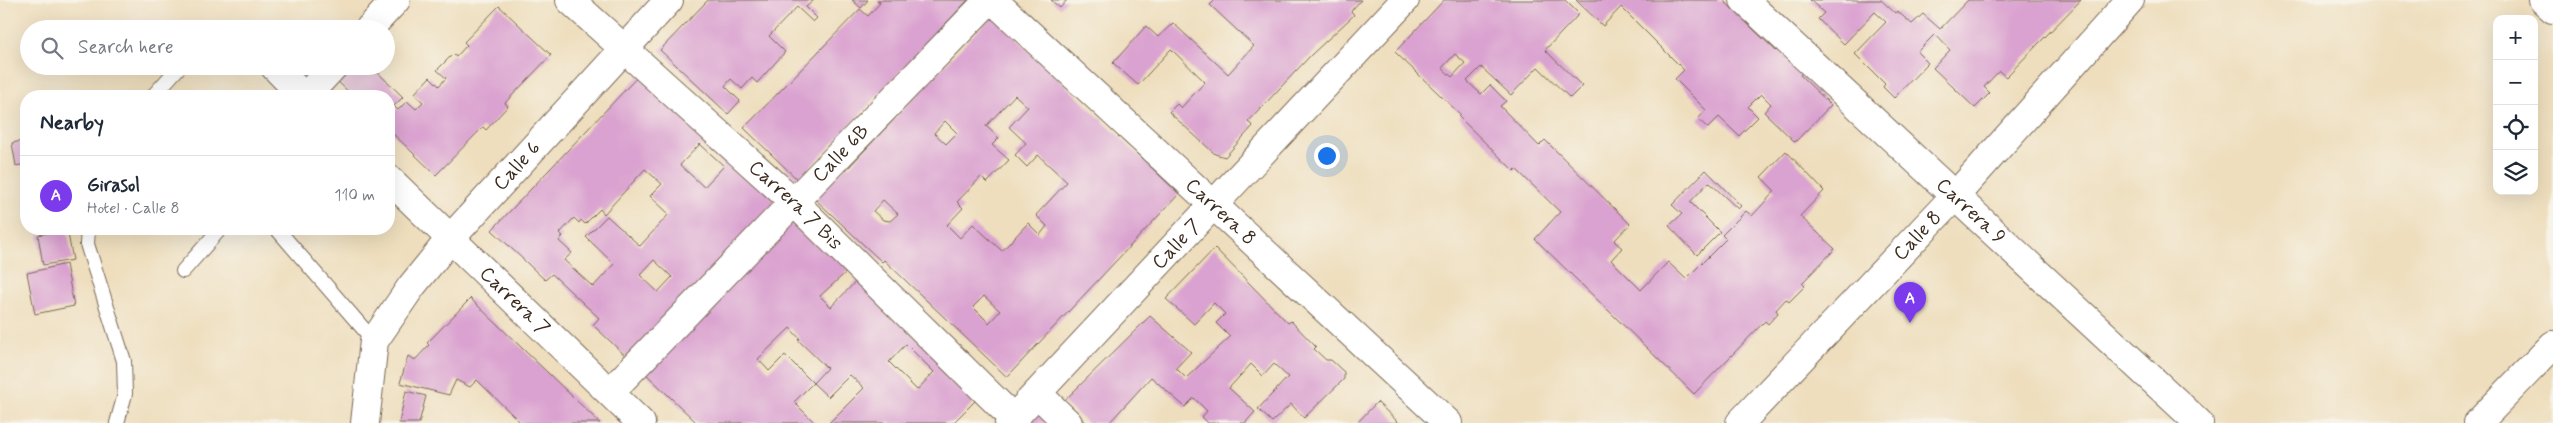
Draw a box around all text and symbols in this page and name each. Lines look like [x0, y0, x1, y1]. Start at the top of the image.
map controls [2493, 15, 2538, 195]
button: + [2493, 15, 2538, 60]
search box [20, 20, 395, 75]
icon: search [38, 34, 66, 62]
text: Search here [78, 35, 174, 60]
button: − [2493, 60, 2538, 105]
button: locate [2493, 105, 2538, 150]
text: Nearby [40, 109, 104, 137]
street label: Calle 6B [806, 118, 875, 188]
street label: Calle 6 [487, 135, 547, 197]
your location [1314, 143, 1340, 169]
button: layers [2493, 150, 2538, 195]
street label: Carrera 7 Bis [743, 154, 849, 256]
street label: Carrera 8 [1179, 172, 1262, 251]
street label: Carrera 9 [1930, 172, 2012, 250]
text: Girasol [87, 173, 140, 198]
text: A [51, 185, 61, 206]
text: 110 m [334, 185, 375, 206]
text: Hotel · Calle 8 [87, 198, 180, 219]
street label: Calle 8 [1887, 205, 1948, 267]
street label: Calle 7 [1146, 213, 1207, 275]
street label: Carrera 7 [474, 260, 556, 341]
pin: A [1894, 282, 1926, 323]

